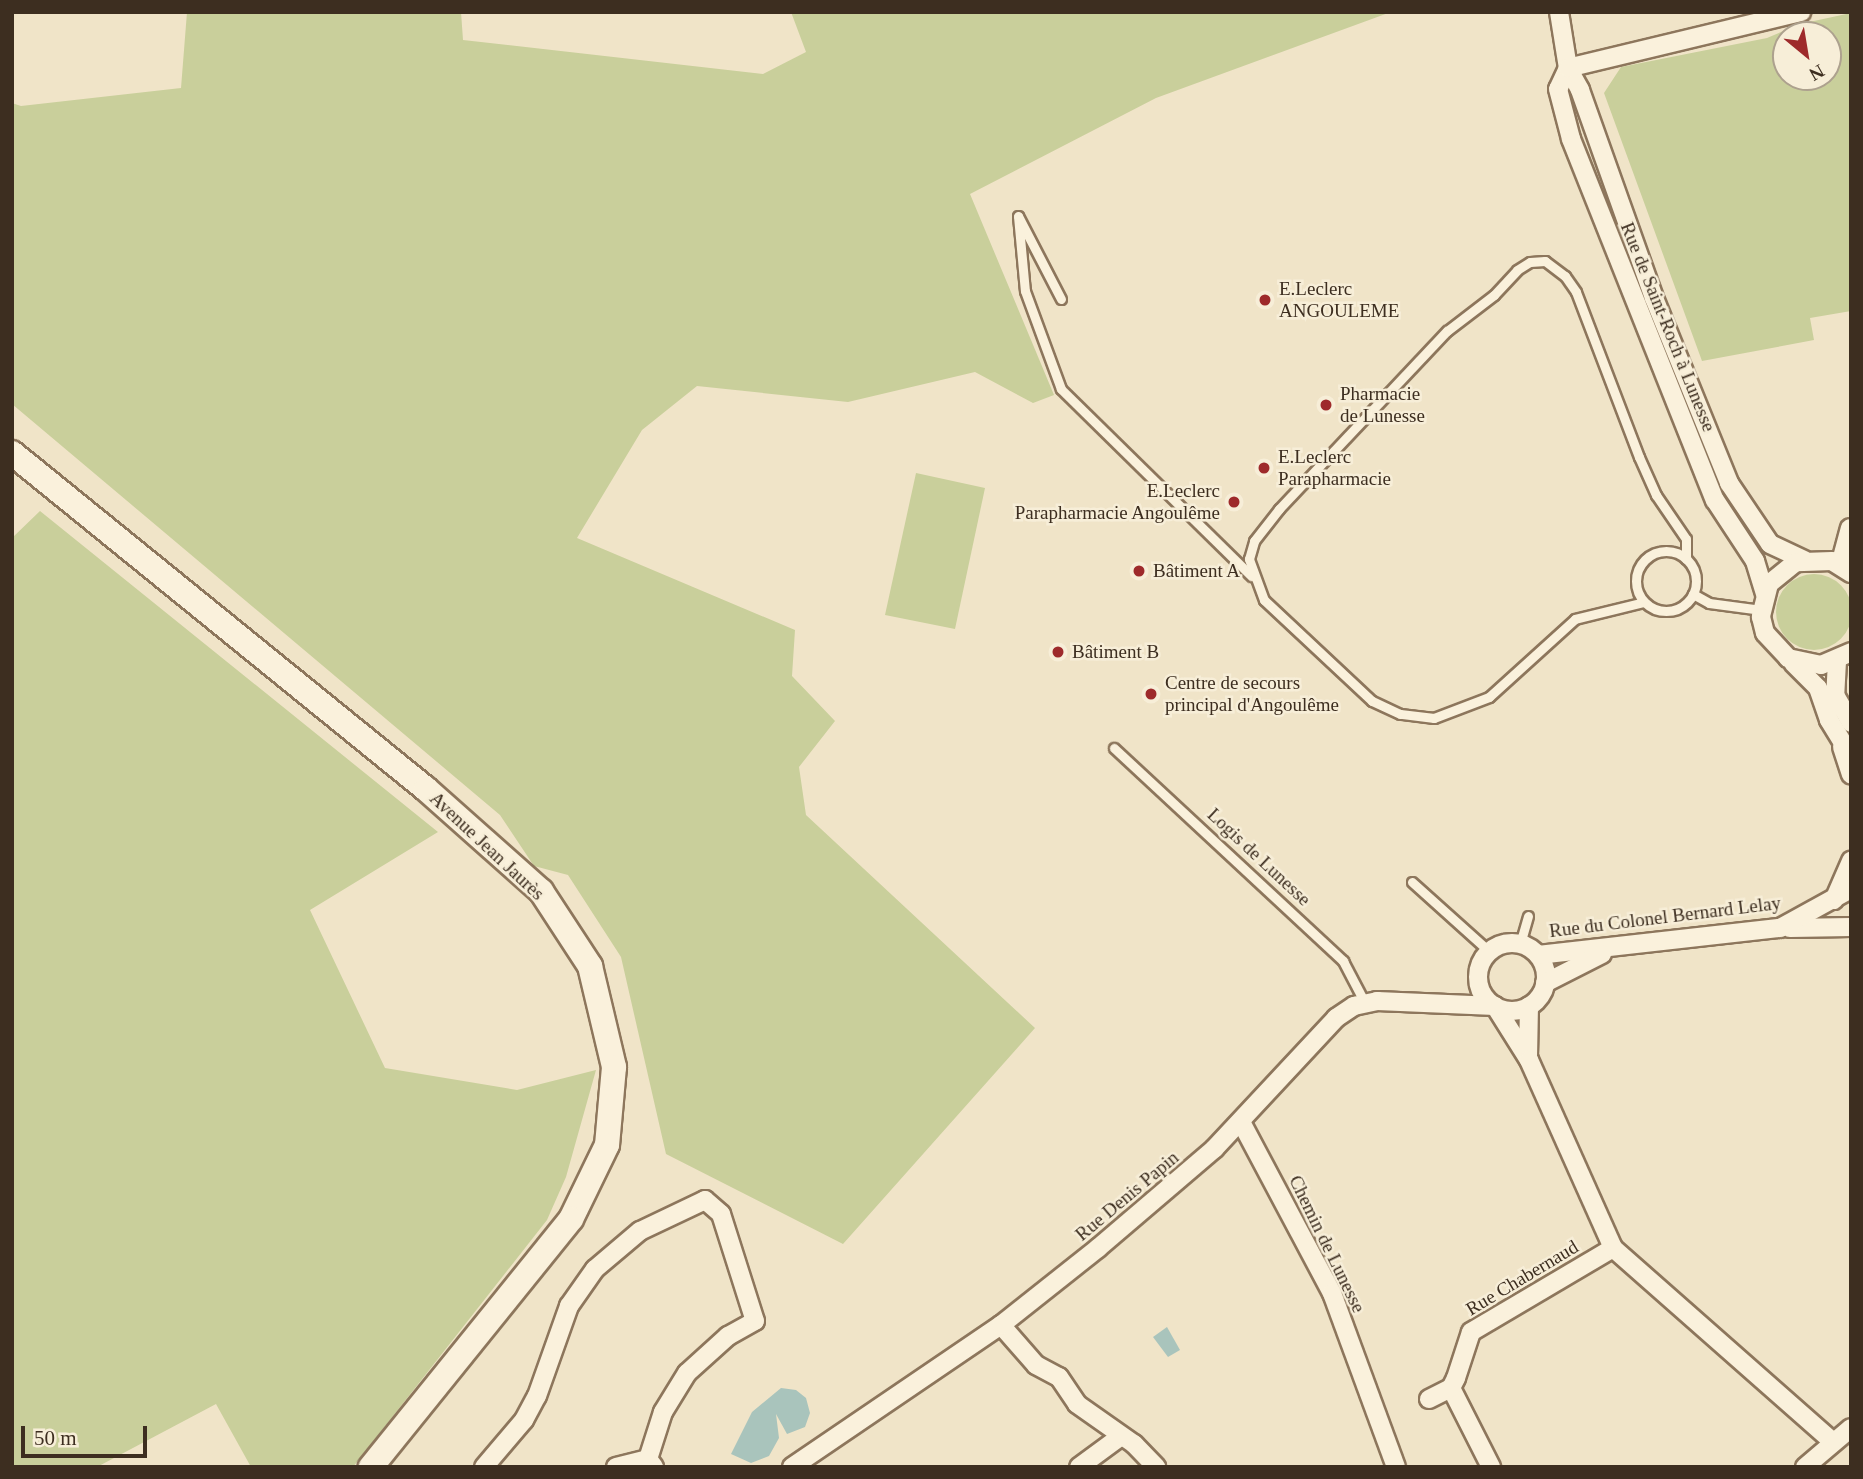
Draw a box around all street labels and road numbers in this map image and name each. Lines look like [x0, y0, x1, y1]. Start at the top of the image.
street label: Rue de Saint-Roch à Lunesse [1616, 219, 1720, 435]
street label: Avenue Jean Jaurès [425, 787, 549, 905]
street label: Logis de Lunesse [1203, 803, 1315, 911]
street label: Rue du Colonel Bernard Lelay [1548, 891, 1782, 943]
street label: Rue Denis Papin [1071, 1146, 1183, 1246]
street label: Chemin de Lunesse [1284, 1172, 1370, 1316]
street label: Rue Chabernaud [1462, 1235, 1582, 1321]

